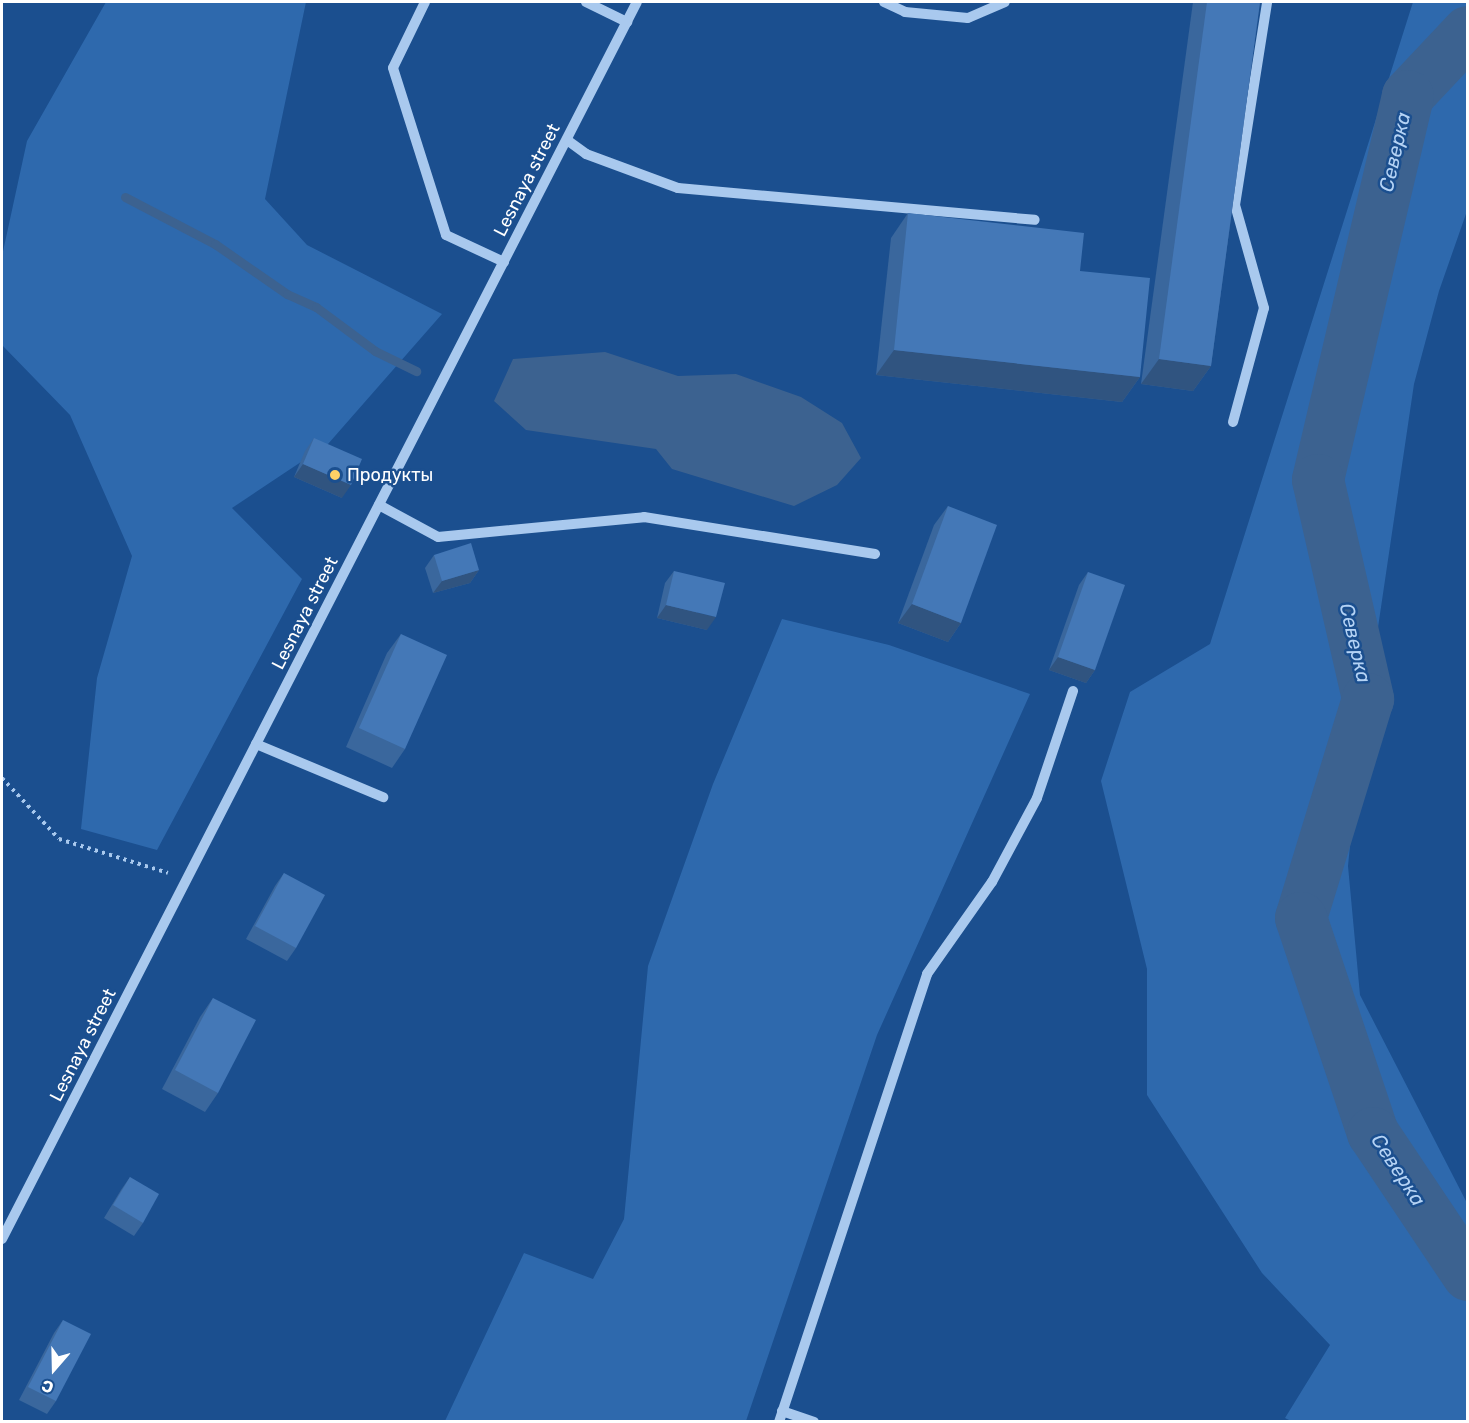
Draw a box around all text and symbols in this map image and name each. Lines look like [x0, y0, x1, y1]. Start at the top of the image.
water label: Северка [1374, 110, 1416, 194]
street label: Lesnaya street [489, 120, 565, 240]
place label: Продукты [347, 464, 433, 486]
marker: Продукты [328, 468, 342, 482]
street label: Lesnaya street [267, 553, 343, 673]
water label: Северка [1334, 601, 1376, 685]
street label: Lesnaya street [45, 985, 121, 1105]
water label: Северка [1366, 1129, 1430, 1211]
north arrow [24, 1339, 84, 1399]
text: С [39, 1376, 56, 1397]

